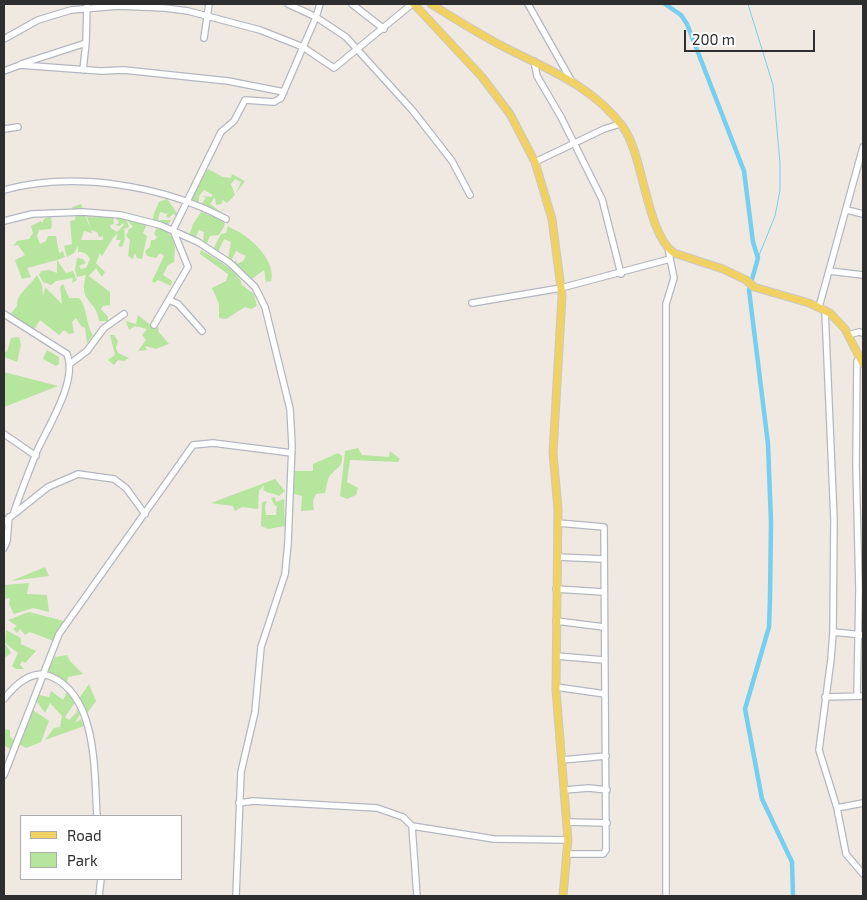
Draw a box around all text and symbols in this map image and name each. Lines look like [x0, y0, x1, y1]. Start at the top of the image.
scale bar [687, 20, 818, 52]
text: 200 m [692, 30, 735, 48]
legend [20, 815, 182, 880]
text: Road [67, 826, 102, 844]
text: Park [67, 851, 98, 869]

